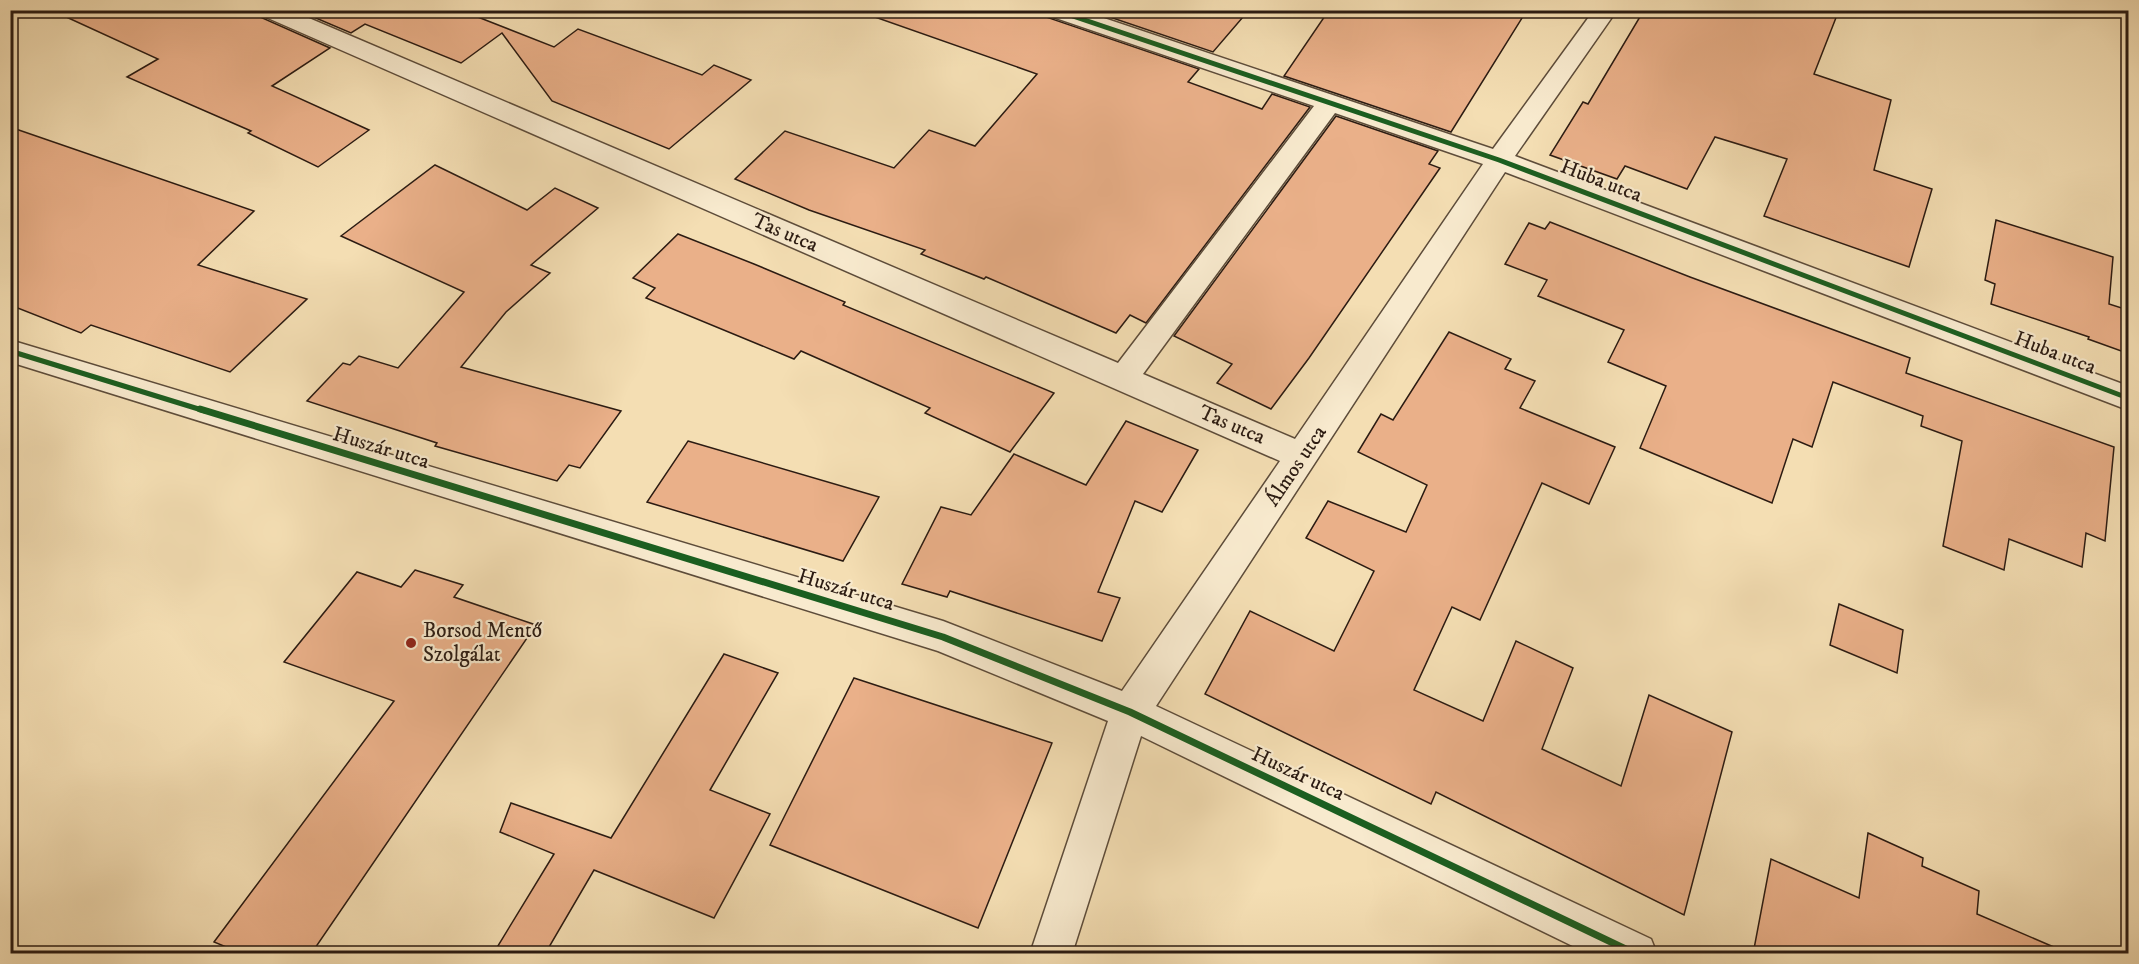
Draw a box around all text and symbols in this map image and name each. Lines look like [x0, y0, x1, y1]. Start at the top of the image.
street label: Huba utca [1556, 154, 1646, 208]
street label: Tas utca [748, 207, 822, 259]
street label: Huba utca [2010, 326, 2100, 380]
street label: Tas utca [1195, 399, 1269, 451]
street label: Álmos utca [1258, 419, 1333, 511]
street label: Huszár utca [330, 421, 433, 475]
street label: Huszár utca [795, 563, 898, 617]
place label: Borsod Mentő Szolgálat [423, 618, 543, 668]
marker: Borsod Mentő Szolgálat [404, 636, 418, 650]
street label: Huszár utca [1247, 741, 1349, 807]

